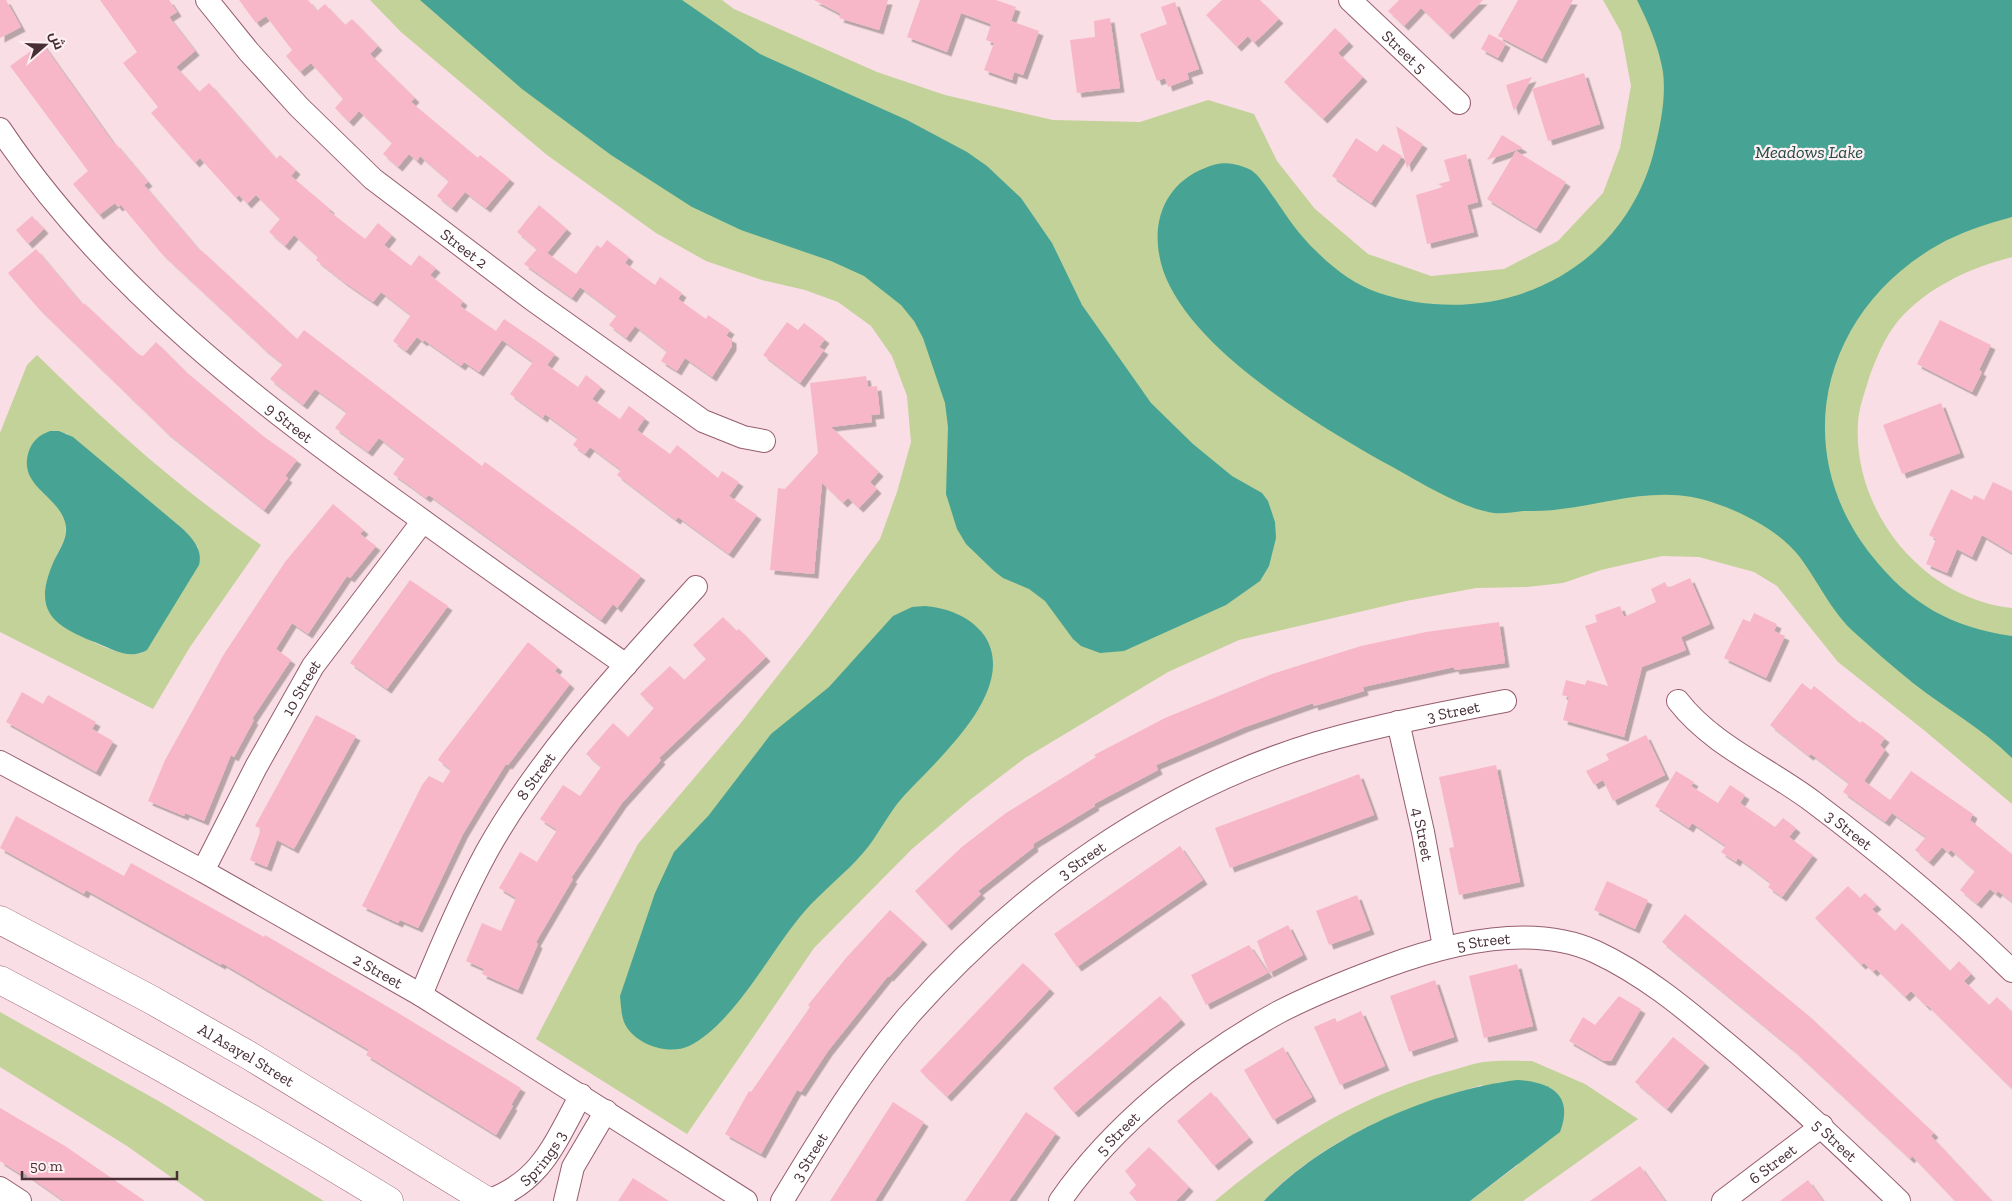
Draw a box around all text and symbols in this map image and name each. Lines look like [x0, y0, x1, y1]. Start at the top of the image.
north arrow [20, 20, 70, 70]
street label: Street 5 [1378, 26, 1431, 77]
text: ش [46, 29, 68, 52]
water label: Meadows Lake [1755, 141, 1863, 163]
street label: Street 2 [437, 224, 492, 272]
street label: 9 Street [262, 398, 317, 447]
street label: 10 Street [278, 655, 324, 719]
street label: 3 Street [1425, 697, 1481, 726]
street label: 8 Street [512, 748, 559, 803]
street label: 4 Street [1408, 805, 1438, 863]
street label: 3 Street [1822, 806, 1876, 854]
street label: 3 Street [1054, 837, 1109, 883]
street label: 5 Street [1455, 928, 1511, 955]
street label: 2 Street [350, 949, 406, 992]
street label: Al Asayel Street [195, 1019, 298, 1090]
street label: 5 Street [1092, 1107, 1143, 1159]
street label: 5 Street [1809, 1115, 1861, 1166]
street label: Springs 3 [516, 1127, 570, 1190]
street label: 3 Street [787, 1129, 831, 1184]
street label: 6 Street [1745, 1140, 1800, 1188]
scale bar [22, 1148, 178, 1180]
text: 50 m [30, 1157, 63, 1175]

